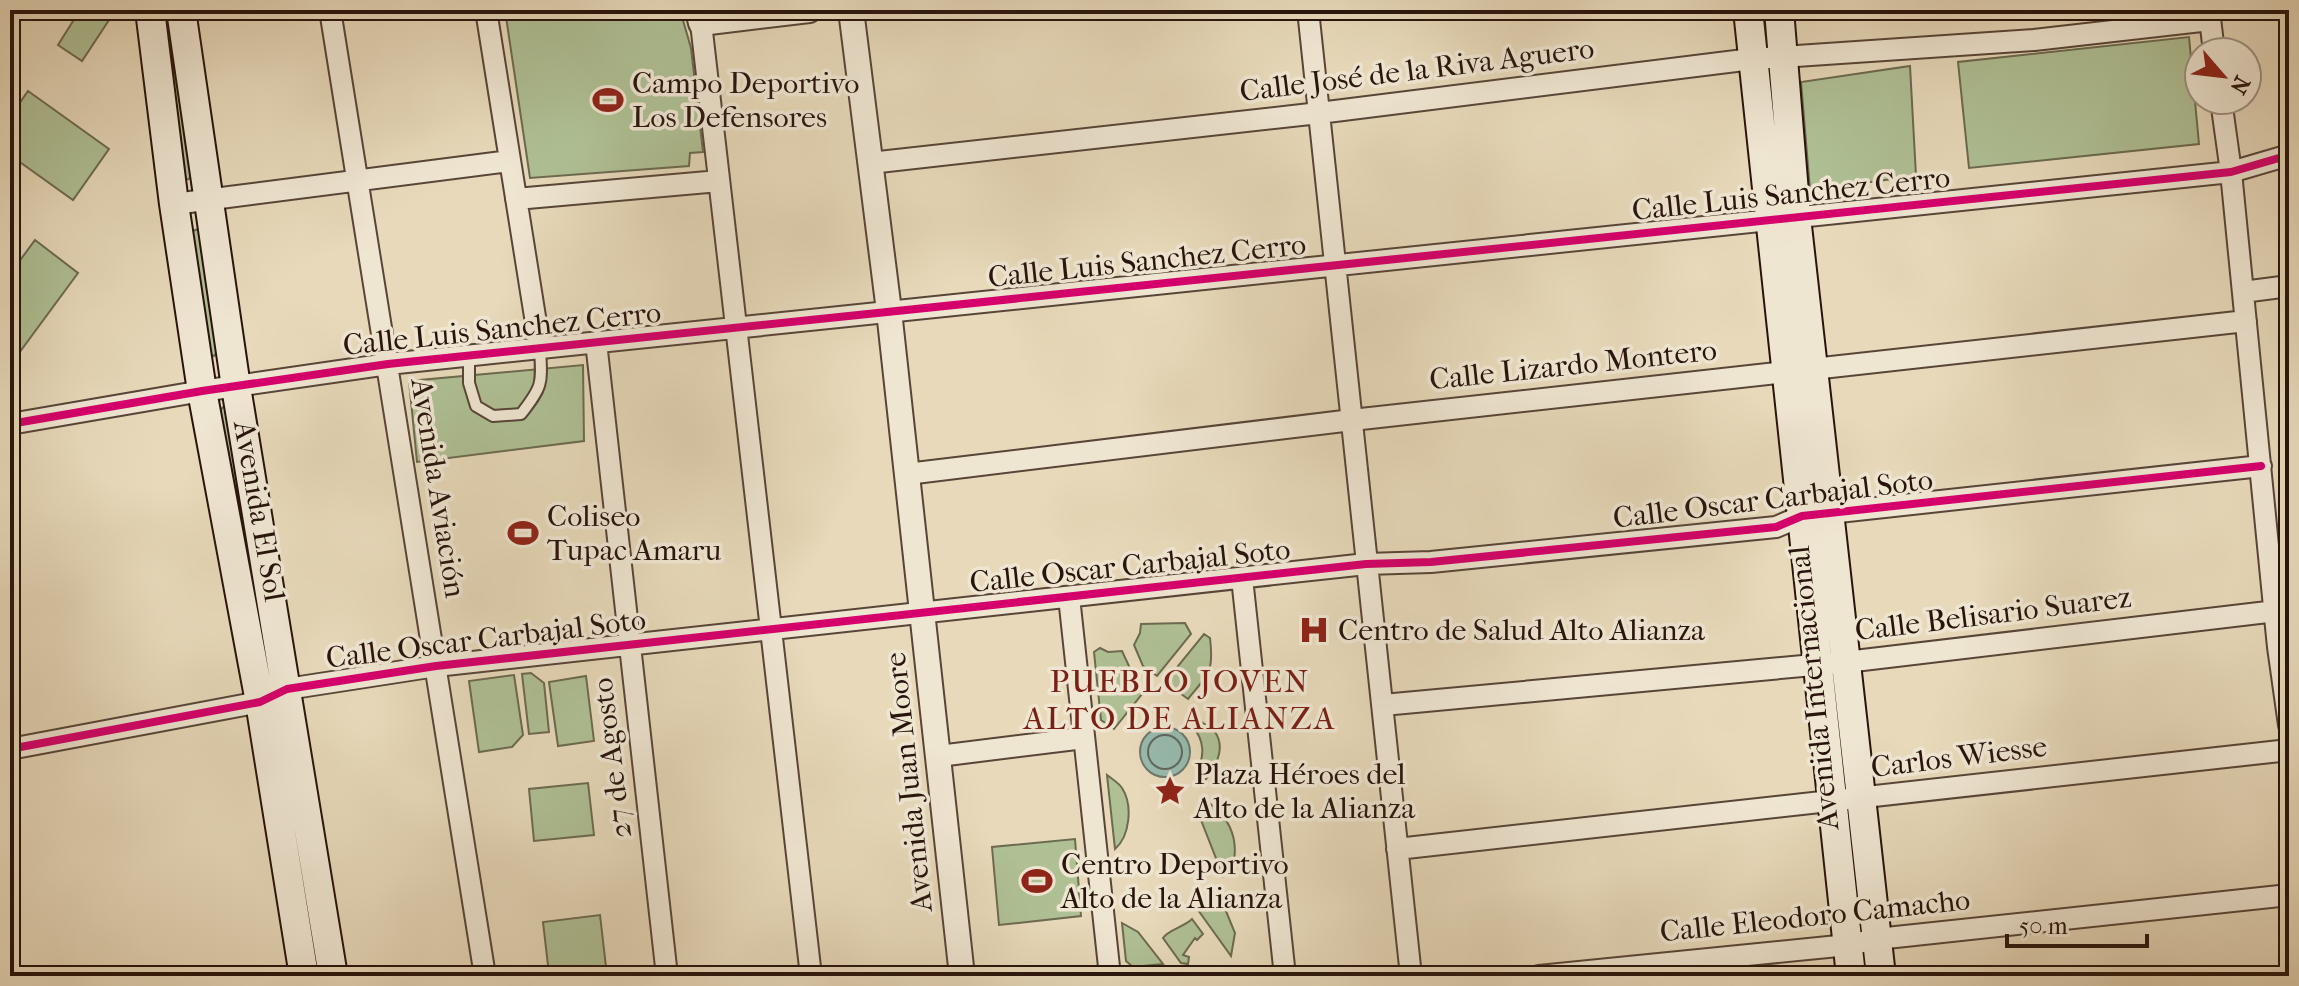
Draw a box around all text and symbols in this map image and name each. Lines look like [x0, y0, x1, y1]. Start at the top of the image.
street label: Calle José de la Riva Aguero [1238, 31, 1596, 109]
north arrow [2183, 36, 2263, 116]
place label: Campo Deportivo Los Defensores [632, 66, 860, 135]
text: N [2224, 71, 2255, 99]
sports icon: Campo Deportivo Los Defensores [591, 83, 625, 117]
street label: Calle Luis Sanchez Cerro [1630, 160, 1952, 228]
street label: Calle Luis Sanchez Cerro [986, 227, 1308, 295]
street label: Calle Luis Sanchez Cerro [341, 295, 663, 363]
street label: Calle Lizardo Montero [1428, 333, 1718, 397]
street label: Avenida Aviación [403, 375, 473, 601]
street label: Avenida El Sol [226, 417, 292, 604]
street label: Calle Oscar Carbajal Soto [1611, 462, 1935, 536]
place label: Coliseo Tupac Amaru [547, 499, 721, 568]
sports icon: Coliseo Tupac Amaru [506, 516, 540, 550]
street label: Calle Oscar Carbajal Soto [968, 532, 1292, 600]
street label: Avenida Internacional [1782, 544, 1846, 833]
street label: Calle Belisario Suarez [1853, 580, 2133, 648]
street label: Calle Oscar Carbajal Soto [324, 602, 648, 676]
hospital icon: Centro de Salud Alto Alianza [1297, 613, 1331, 647]
place label: Centro de Salud Alto Alianza [1338, 613, 1706, 648]
street label: Avenida Juan Moore [878, 650, 940, 915]
district label: PUEBLO JOVEN ALTO DE ALIANZA [1022, 663, 1336, 737]
street label: 27 de Agosto [585, 676, 639, 840]
street label: Carlos Wiesse [1869, 729, 2049, 785]
place label: Plaza Héroes del Alto de la Alianza [1193, 757, 1416, 826]
place icon: Plaza Héroes del Alto de la Alianza [1153, 774, 1187, 808]
place label: Centro Deportivo Alto de la Alianza [1060, 847, 1289, 916]
sports icon: Centro Deportivo Alto de la Alianza [1020, 864, 1054, 898]
street label: Calle Eleodoro Camacho [1658, 882, 1972, 950]
scale bar [2007, 898, 2147, 948]
text: 50 m [2019, 912, 2068, 940]

